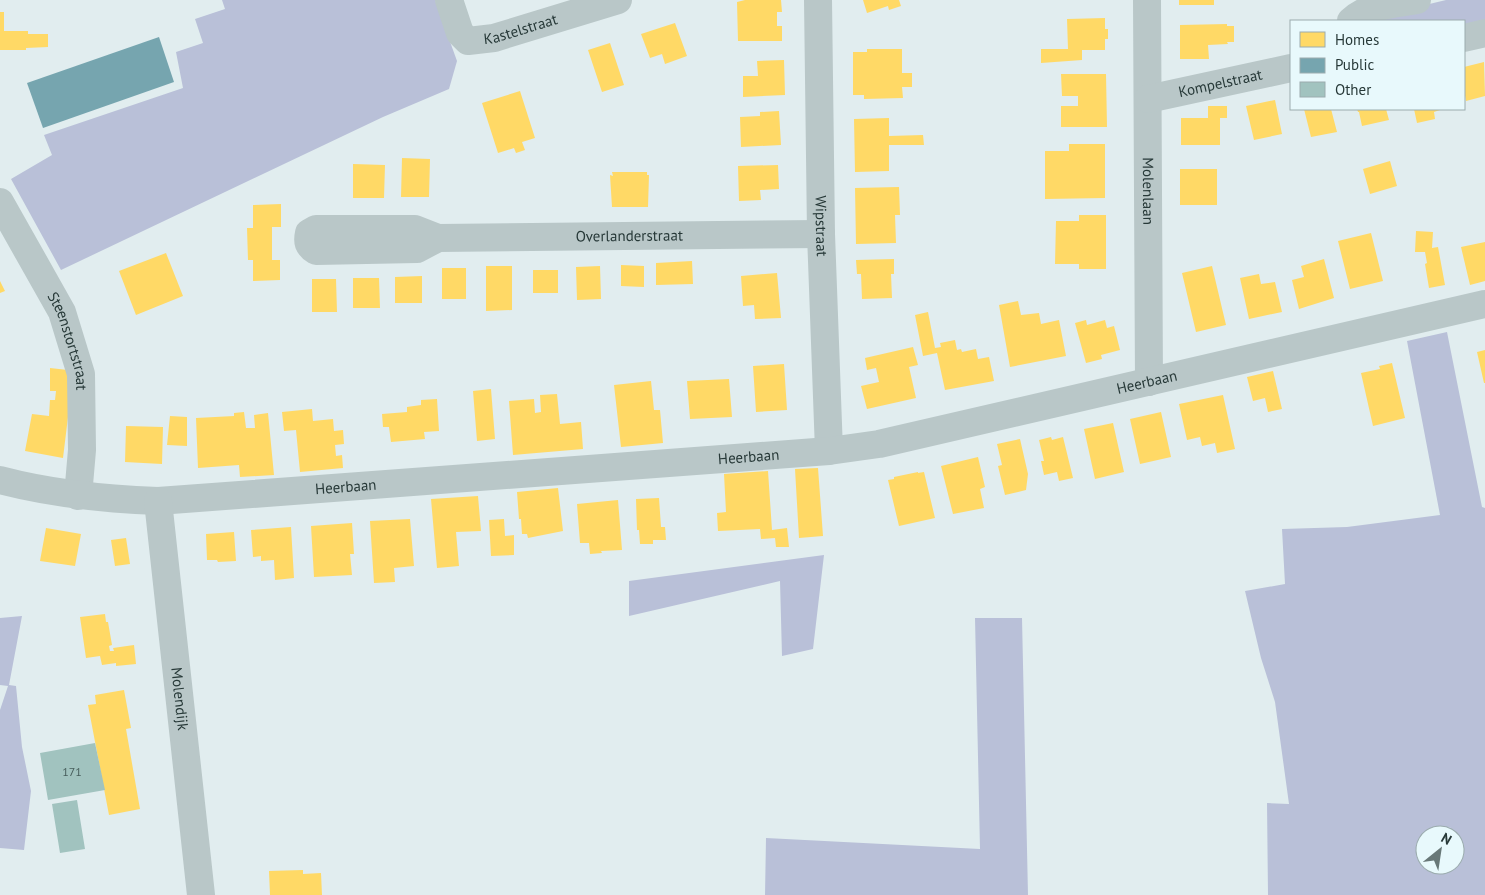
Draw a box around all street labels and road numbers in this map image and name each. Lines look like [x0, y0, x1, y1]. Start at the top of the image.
street label: Kastelstraat [483, 9, 559, 48]
street label: Kompelstraat [1176, 65, 1264, 101]
street label: Molenlaan [1139, 157, 1158, 225]
street label: Wipstraat [812, 195, 832, 257]
street label: Overlanderstraat [576, 225, 683, 246]
street label: Steenstortstraat [44, 288, 92, 390]
street label: Heerbaan [1115, 365, 1179, 398]
street label: Heerbaan [717, 445, 780, 468]
street label: Heerbaan [314, 475, 377, 498]
street label: Molendijk [167, 666, 193, 732]

